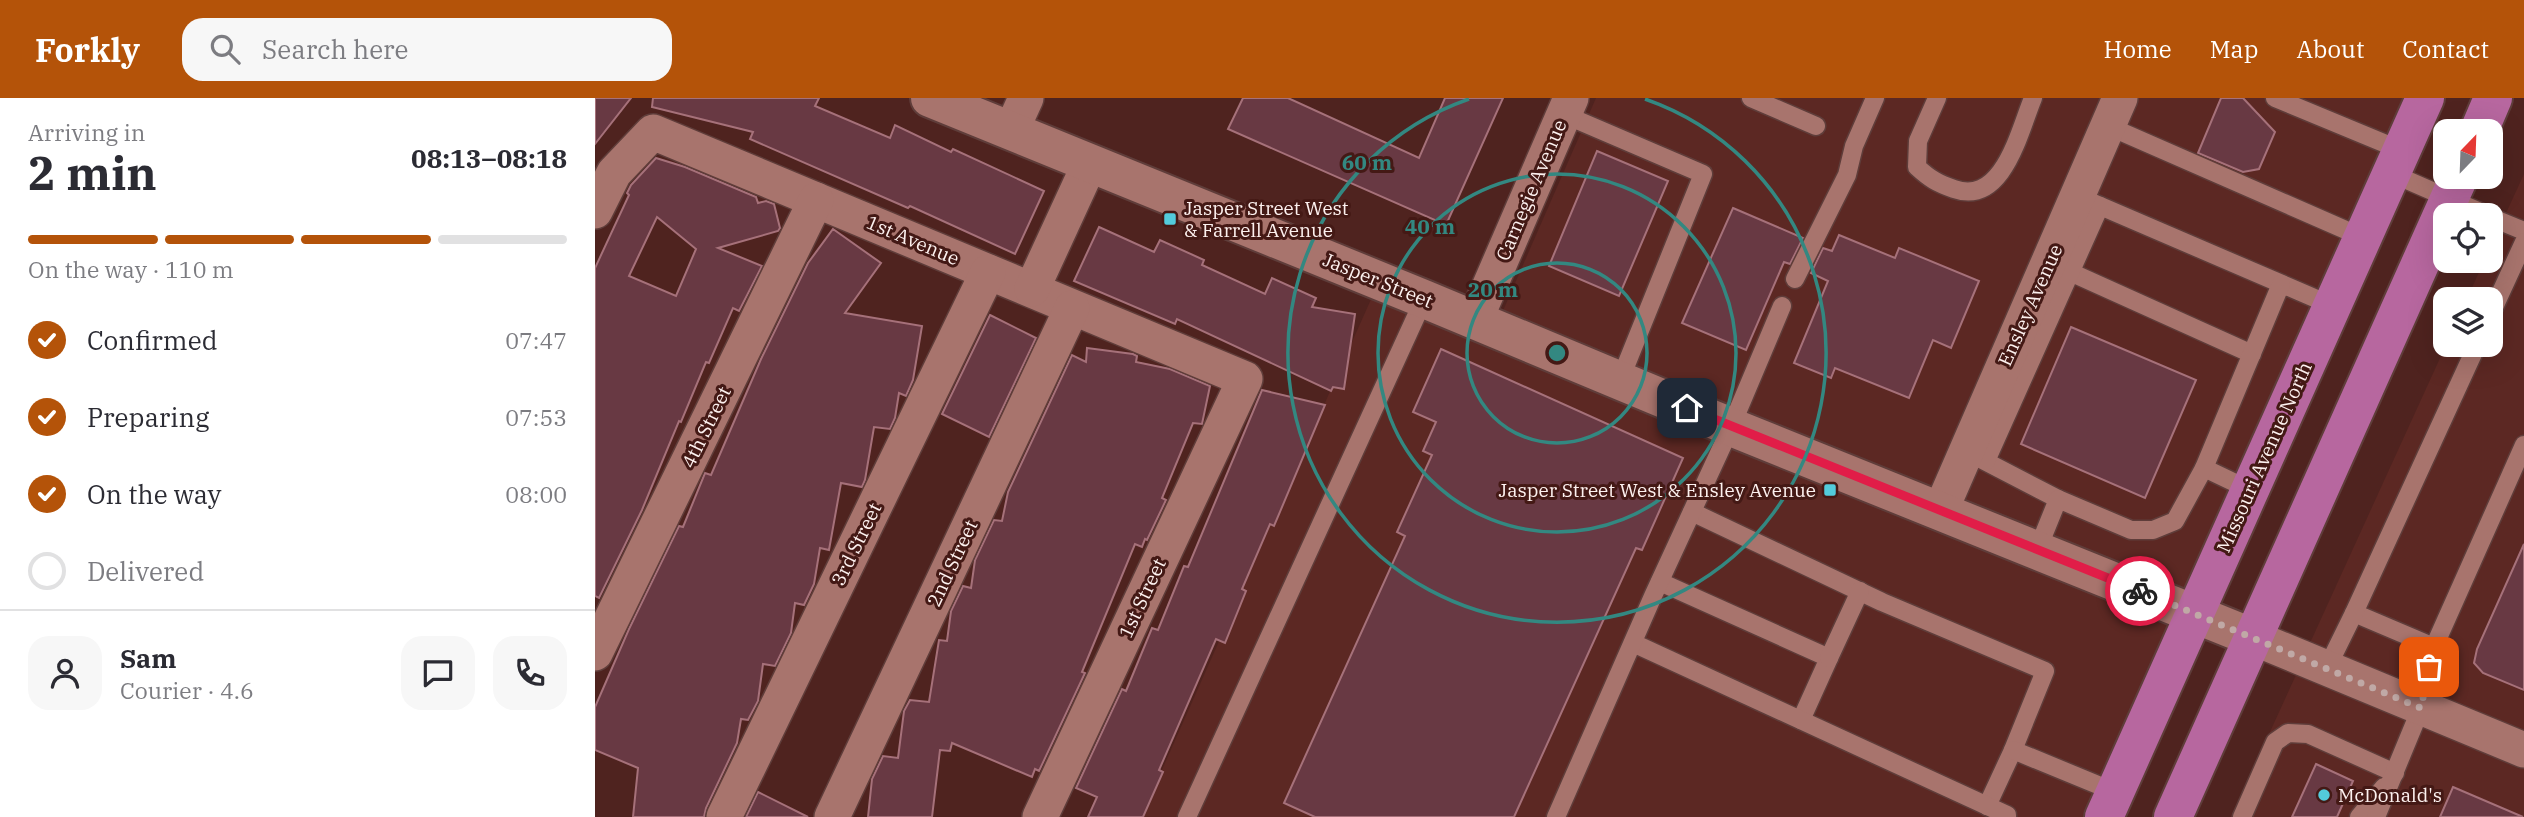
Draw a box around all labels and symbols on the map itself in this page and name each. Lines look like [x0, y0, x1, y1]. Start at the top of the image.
street label: Carnegie Avenue [1490, 116, 1572, 264]
north arrow [2433, 119, 2503, 189]
text: 60 m [1342, 148, 1392, 176]
place label: Jasper Street West & Farrell Avenue [1184, 196, 1349, 242]
street label: 1st Avenue [863, 210, 963, 270]
marker: Jasper Street West & Farrell Avenue [1162, 211, 1178, 227]
text: 40 m [1405, 212, 1455, 240]
street label: Ensley Avenue [1992, 240, 2068, 370]
street label: Jasper Street [1320, 247, 1437, 313]
text: 20 m [1468, 275, 1518, 303]
centre of rings [1545, 341, 1569, 365]
street label: Missouri Avenue North [2211, 358, 2317, 556]
pin [1657, 378, 1717, 438]
street label: 4th Street [676, 382, 736, 472]
place label: Jasper Street West & Ensley Avenue [1499, 478, 1816, 502]
marker: Jasper Street West & Ensley Avenue [1822, 482, 1838, 498]
street label: 3rd Street [826, 498, 886, 589]
street label: 2nd Street [921, 516, 983, 610]
street label: 1st Street [1113, 554, 1171, 642]
courier [2105, 556, 2175, 626]
pin [2399, 637, 2459, 697]
place label: McDonald's [2338, 783, 2442, 807]
marker: McDonald's [2316, 787, 2332, 803]

